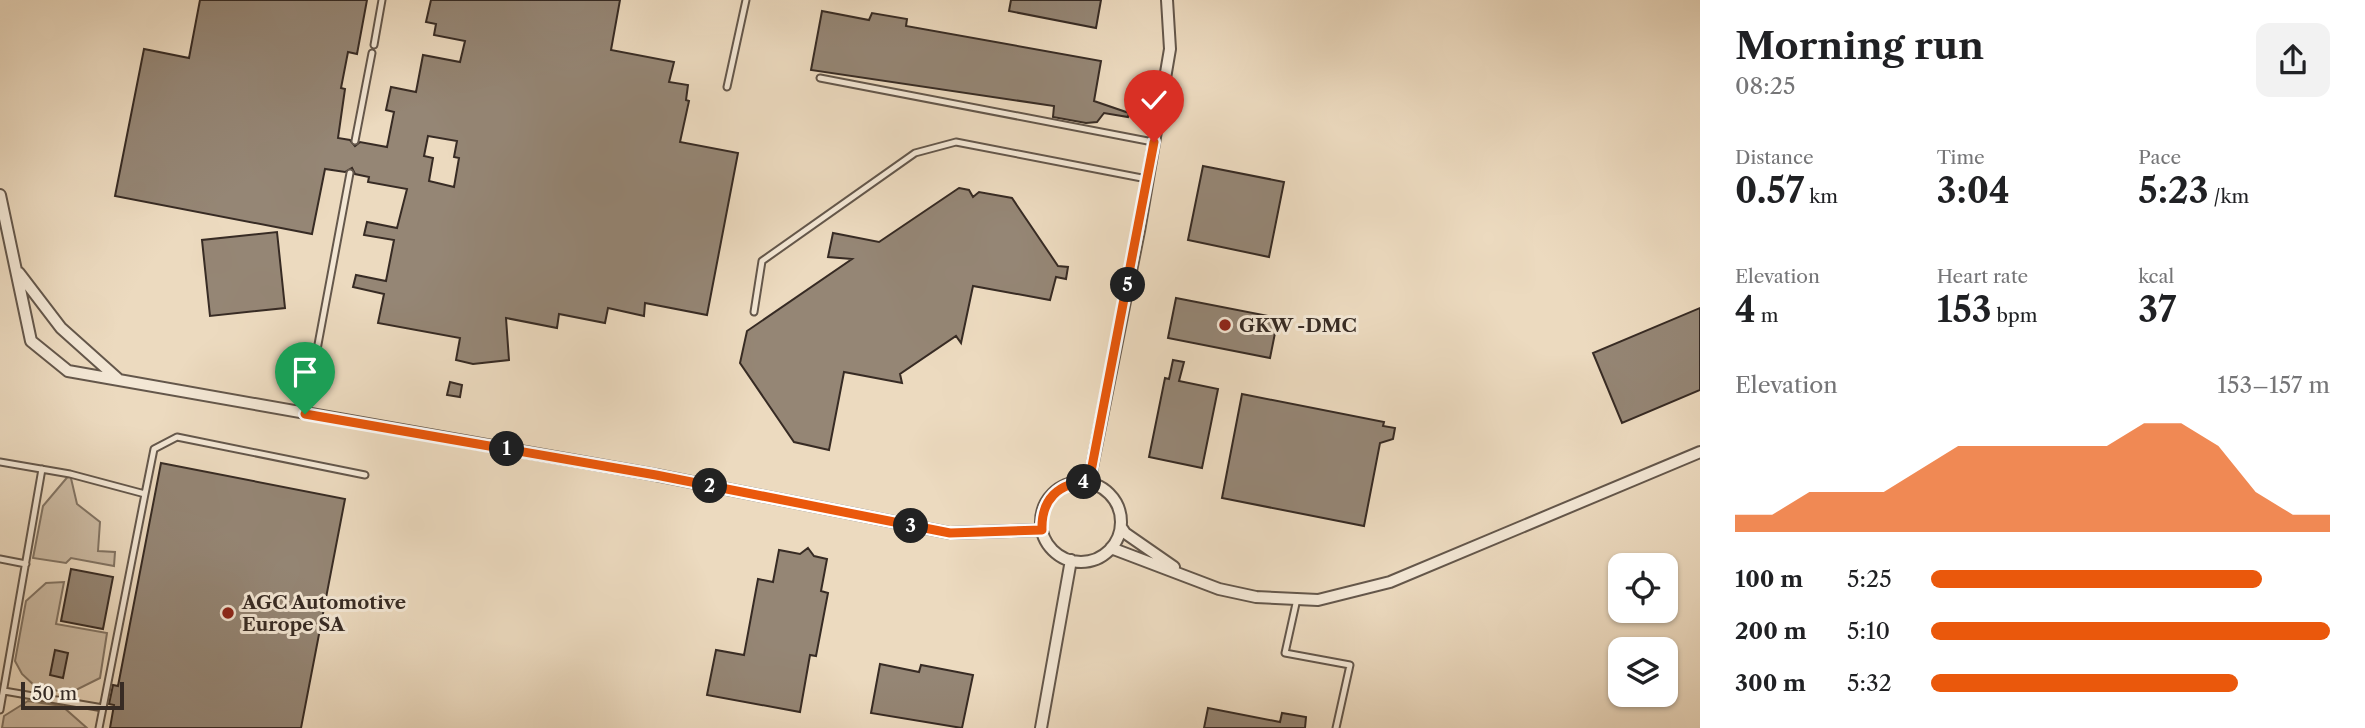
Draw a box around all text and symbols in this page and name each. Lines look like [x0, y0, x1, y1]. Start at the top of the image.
text: Morning run [1735, 22, 1984, 69]
button: share [2256, 23, 2330, 97]
pin [1124, 70, 1184, 142]
text: 08:25 [1735, 72, 1795, 100]
icon: check [1135, 81, 1173, 119]
text: Distance [1735, 146, 1814, 169]
text: Time [1937, 146, 1985, 169]
text: Pace [2138, 146, 2181, 169]
text: 0.57 [1735, 169, 1804, 212]
text: 3:04 [1937, 169, 2010, 212]
text: 5:23 [2138, 169, 2209, 212]
text: km [1804, 185, 1838, 208]
text: /km [2209, 185, 2249, 208]
text: Elevation [1735, 265, 1820, 288]
text: Heart rate [1937, 265, 2028, 288]
text: kcal [2138, 265, 2174, 288]
pin: 5 [1110, 268, 1146, 302]
text: 5 [1122, 273, 1133, 296]
text: 4 [1735, 288, 1756, 331]
text: 153 [1937, 288, 1992, 331]
text: 37 [2138, 288, 2176, 331]
text: m [1756, 304, 1779, 327]
text: bpm [1992, 304, 2037, 327]
place label: GKW -DMC [1239, 314, 1357, 337]
marker: GKW -DMC [1217, 317, 1233, 333]
pin [275, 342, 335, 414]
icon: arrive [286, 353, 324, 391]
text: Elevation [1735, 371, 1838, 399]
text: 153–157 m [2217, 371, 2330, 399]
pin: 1 [490, 432, 524, 466]
text: 1 [502, 437, 511, 460]
pin: 4 [1066, 464, 1102, 500]
pin: 2 [692, 468, 728, 504]
text: 4 [1078, 470, 1089, 493]
text: 2 [704, 474, 715, 497]
pin: 3 [894, 508, 928, 544]
text: 3 [905, 514, 916, 537]
map controls [1608, 553, 1678, 707]
button: locate [1608, 553, 1678, 623]
text: 100 m [1735, 565, 1803, 593]
text: 5:25 [1847, 565, 1892, 593]
place label: AGC Automotive Europe SA [241, 591, 406, 636]
marker: AGC Automotive Europe SA [220, 605, 236, 621]
text: 200 m [1735, 617, 1807, 645]
text: 5:10 [1847, 617, 1890, 645]
button: layers [1608, 637, 1678, 707]
text: 300 m [1735, 669, 1806, 697]
text: 5:32 [1847, 669, 1892, 697]
scale bar [21, 679, 124, 711]
text: 50 m [32, 682, 77, 705]

